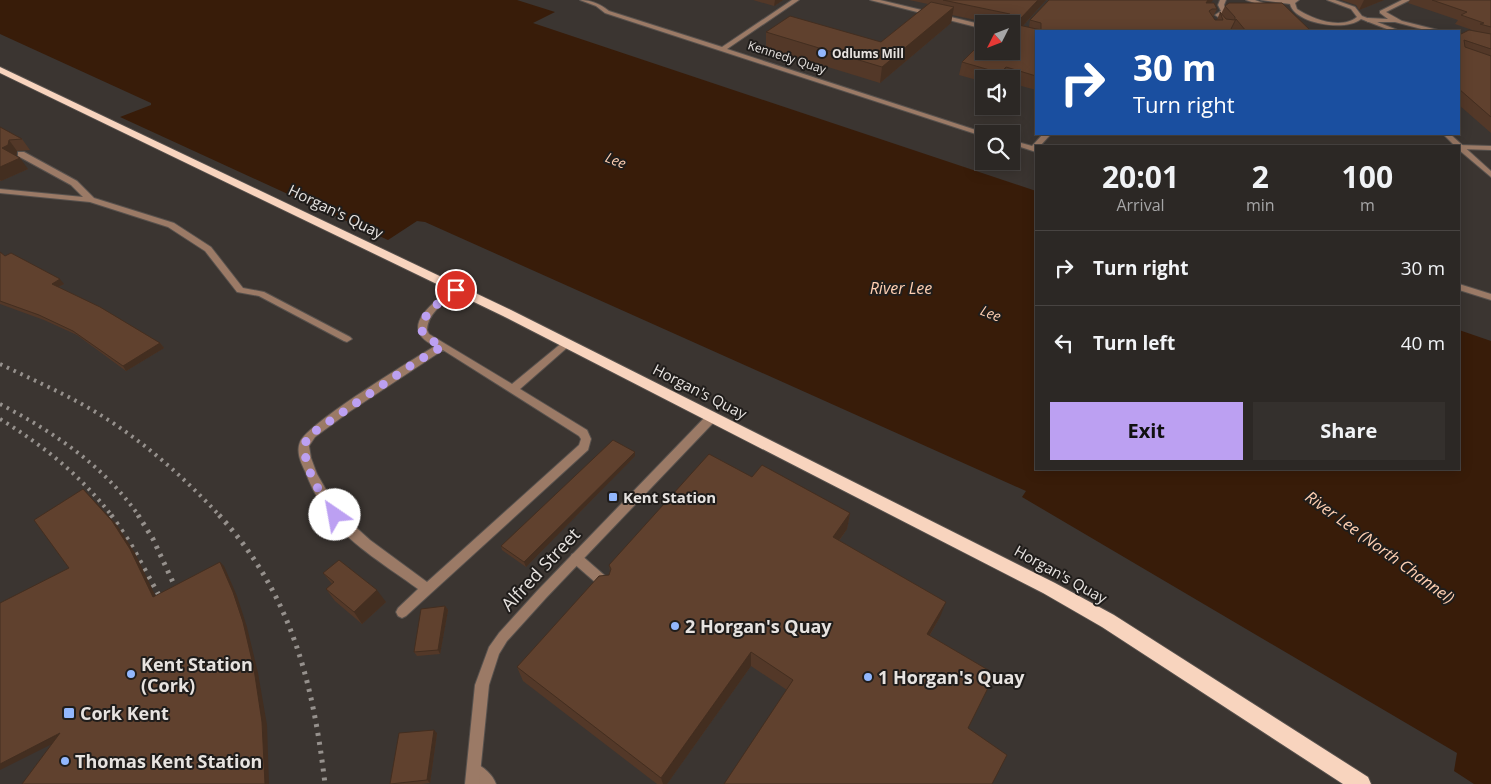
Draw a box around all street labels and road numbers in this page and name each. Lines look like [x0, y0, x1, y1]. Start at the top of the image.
street label: Kennedy Quay [746, 36, 829, 78]
street label: Horgan's Quay [285, 179, 387, 243]
street label: Horgan's Quay [650, 359, 751, 423]
street label: Alfred Street [495, 522, 585, 616]
street label: Horgan's Quay [1011, 540, 1111, 608]

